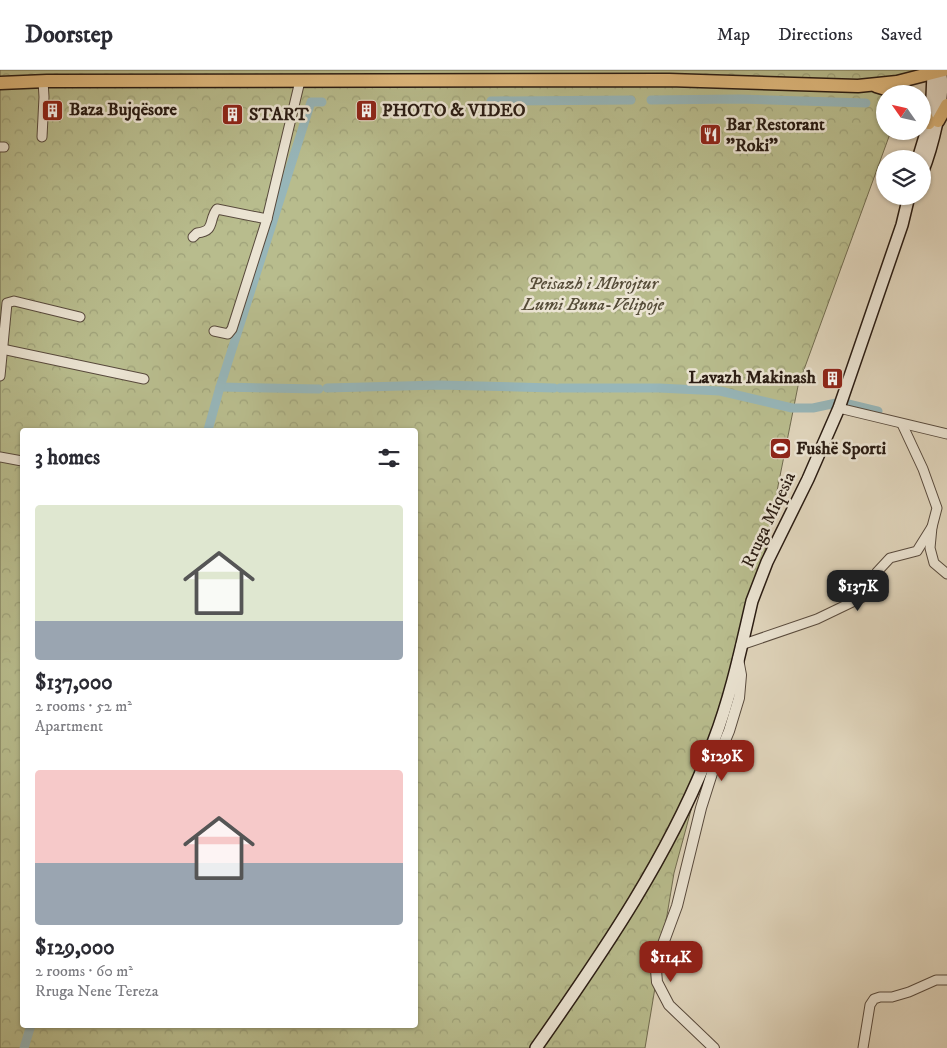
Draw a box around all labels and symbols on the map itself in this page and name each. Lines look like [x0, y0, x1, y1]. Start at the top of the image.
north arrow [876, 85, 931, 140]
building icon: Baza Bujqësore [41, 98, 65, 122]
place label: Baza Bujqësore [69, 99, 178, 121]
building icon: PHOTO & VIDEO [354, 99, 378, 123]
place label: PHOTO & VIDEO [382, 100, 526, 122]
building icon: START [221, 103, 245, 127]
place label: START [249, 104, 309, 126]
place label: Bar Restorant "Roki" [726, 114, 825, 157]
restaurant icon: Bar Restorant "Roki" [698, 123, 722, 147]
park label: Peisazh i Mbrojtur Lumi Buna-Velipoje [521, 273, 665, 316]
building icon: Lavazh Makinash [820, 366, 844, 390]
place label: Lavazh Makinash [689, 367, 817, 389]
sports icon: Fushë Sporti [768, 437, 792, 461]
place label: Fushë Sporti [796, 438, 887, 460]
street label: Rruga Miqesia [737, 468, 801, 572]
pin: $137K [823, 570, 893, 612]
pin: $129K [687, 740, 757, 782]
pin: $114K [636, 940, 706, 983]

